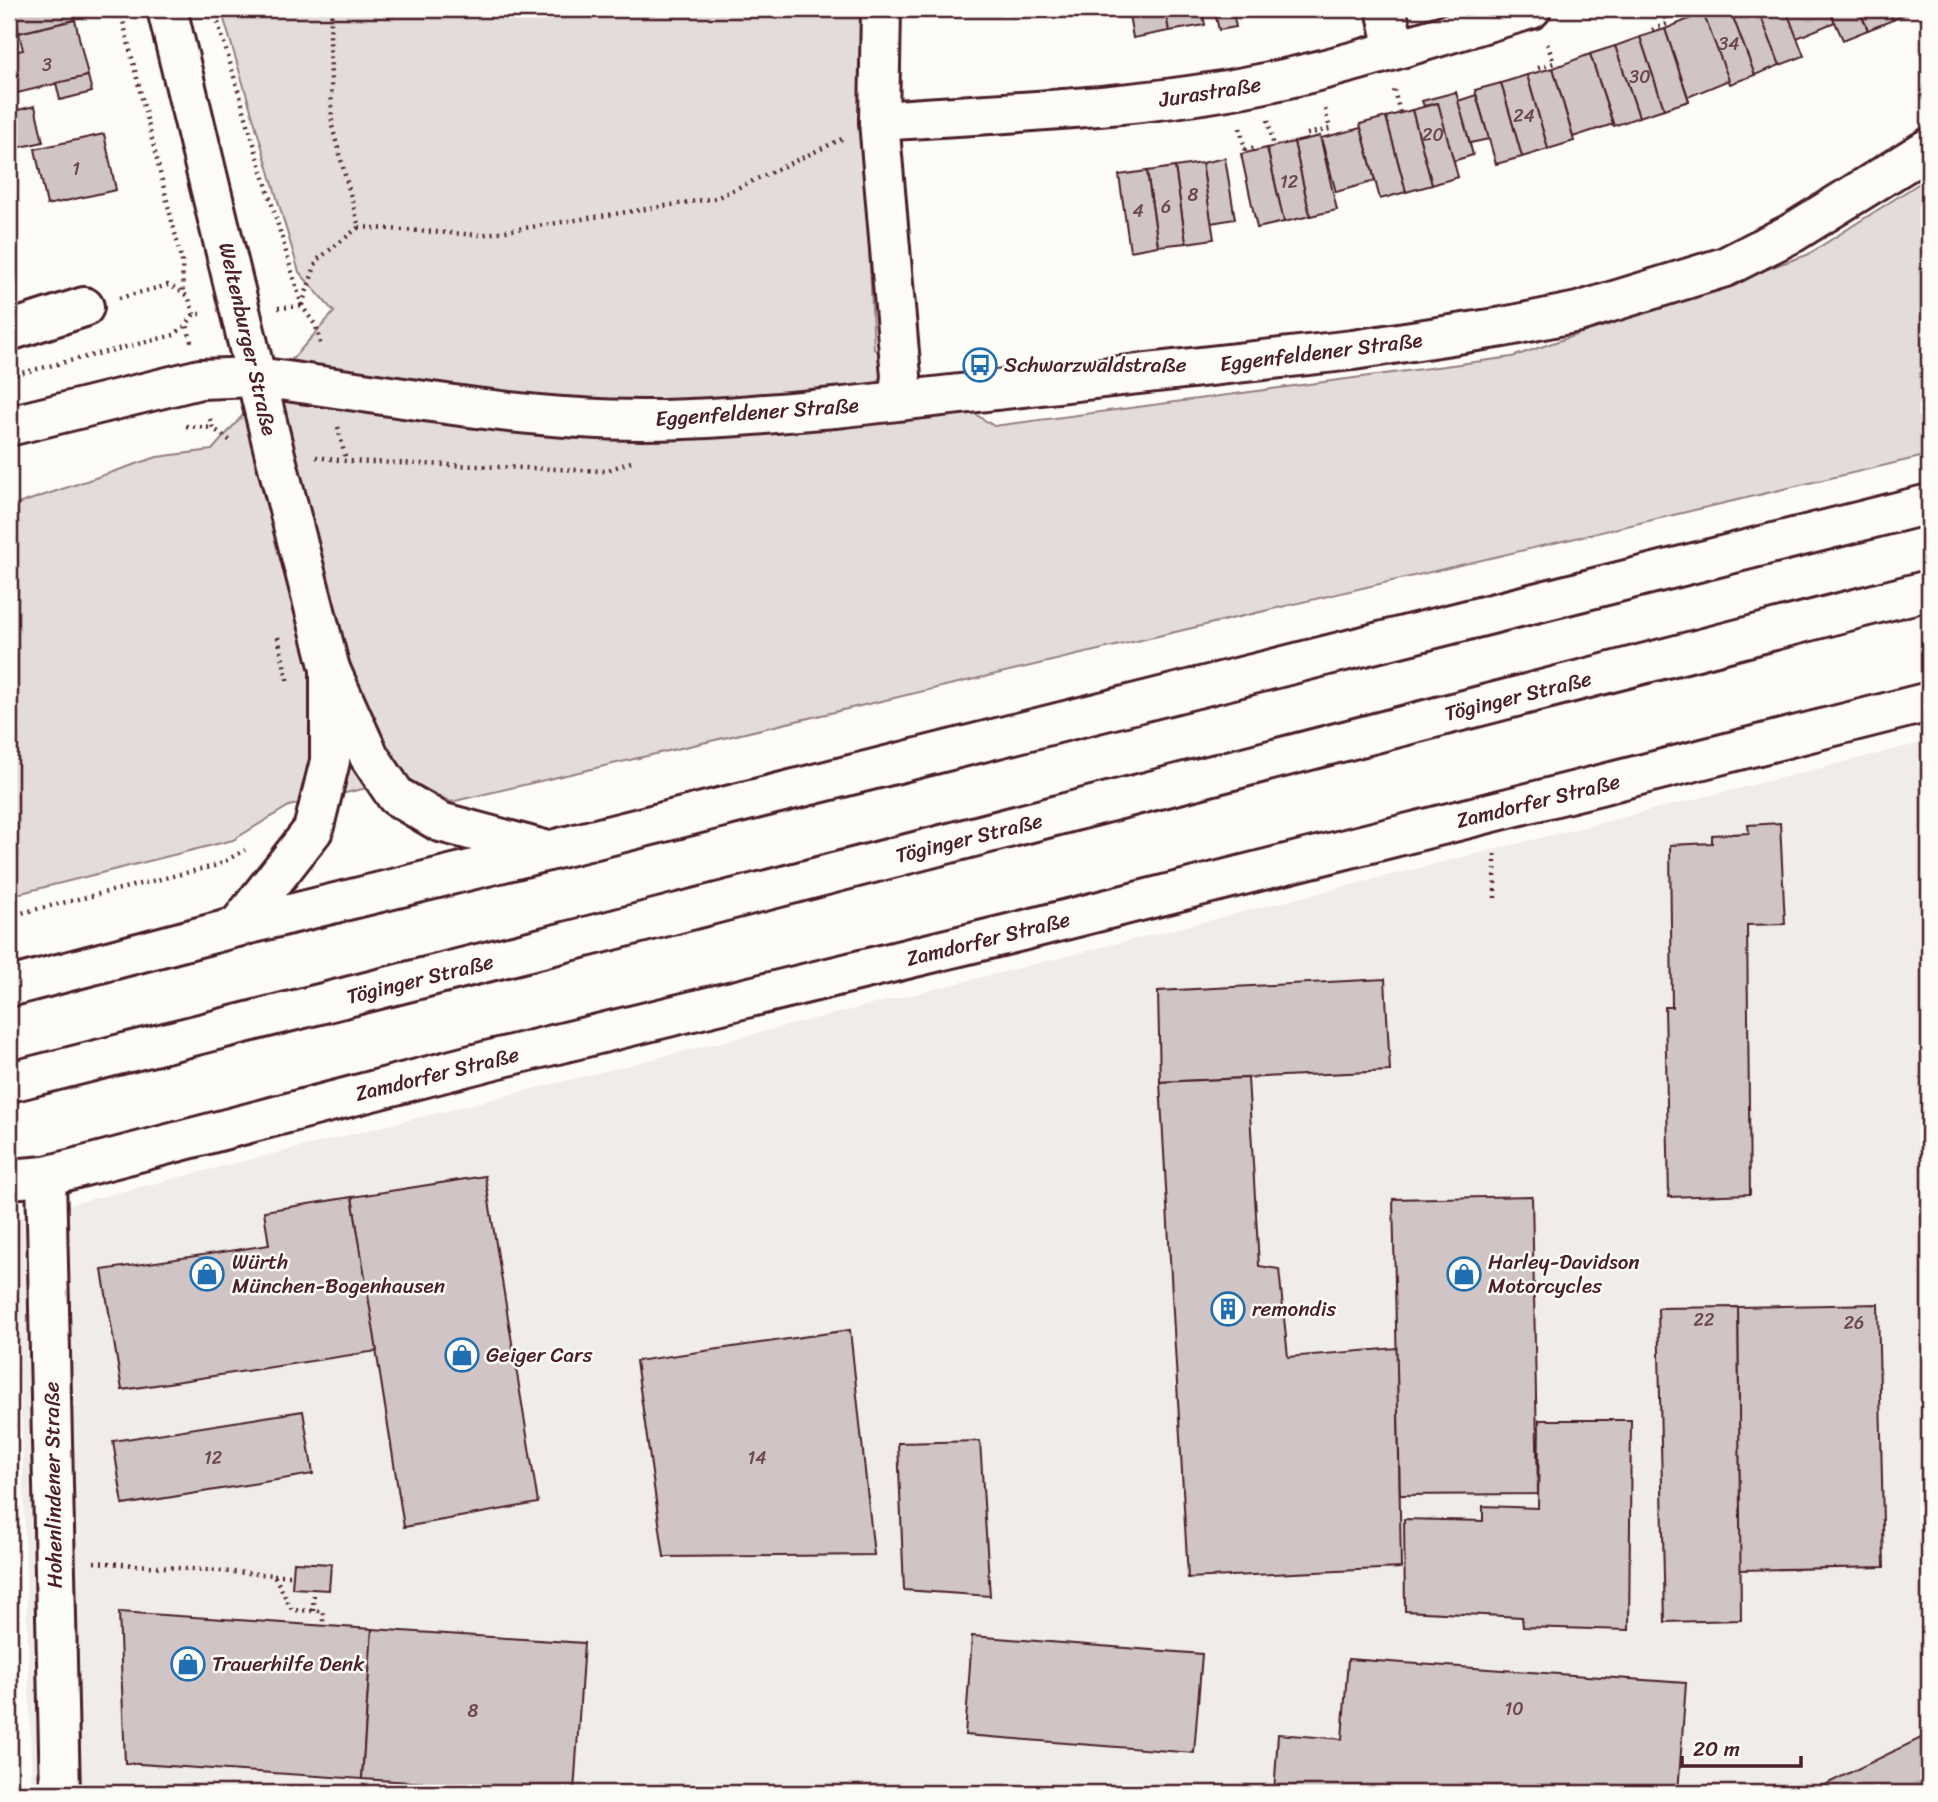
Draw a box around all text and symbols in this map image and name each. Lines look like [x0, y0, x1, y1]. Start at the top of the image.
house number: 34 [1718, 28, 1740, 60]
house number: 3 [42, 49, 52, 81]
house number: 30 [1629, 61, 1651, 93]
street label: Jurastraße [1155, 65, 1264, 119]
house number: 24 [1513, 100, 1535, 132]
house number: 20 [1422, 119, 1444, 151]
house number: 1 [72, 153, 80, 185]
house number: 12 [1280, 166, 1298, 198]
house number: 8 [1188, 179, 1199, 211]
house number: 6 [1161, 191, 1171, 223]
house number: 4 [1132, 195, 1144, 227]
street label: Weltenburger Straße [207, 239, 289, 439]
street label: Eggenfeldener Straße [1217, 321, 1425, 383]
bus stop icon: Schwarzwaldstraße [961, 346, 999, 384]
place label: Schwarzwaldstraße [1004, 346, 1187, 384]
street label: Eggenfeldener Straße [654, 386, 860, 438]
street label: Töginger Straße [1440, 659, 1596, 733]
street label: Zamdorfer Straße [1452, 762, 1624, 840]
street label: Töginger Straße [891, 801, 1047, 875]
street label: Zamdorfer Straße [902, 900, 1074, 978]
street label: Töginger Straße [342, 942, 498, 1016]
street label: Zamdorfer Straße [351, 1035, 523, 1113]
place label: Würth München-Bogenhausen [232, 1243, 445, 1305]
place label: Harley-Davidson Motorcycles [1488, 1243, 1640, 1305]
shop icon: Würth München-Bogenhausen [188, 1255, 226, 1293]
shop icon: Harley-Davidson Motorcycles [1445, 1255, 1483, 1293]
building icon: remondis [1209, 1290, 1247, 1328]
place label: remondis [1252, 1290, 1336, 1328]
house number: 22 [1694, 1304, 1714, 1336]
house number: 26 [1844, 1307, 1864, 1339]
shop icon: Geiger Cars [443, 1336, 481, 1374]
place label: Geiger Cars [486, 1336, 593, 1374]
street label: Hohenlindener Straße [32, 1381, 74, 1589]
house number: 12 [204, 1442, 222, 1474]
house number: 14 [748, 1442, 766, 1474]
shop icon: Trauerhilfe Denk [169, 1645, 207, 1683]
place label: Trauerhilfe Denk [212, 1645, 365, 1683]
house number: 10 [1504, 1693, 1524, 1725]
house number: 8 [468, 1695, 479, 1727]
scale bar [1682, 1725, 1801, 1769]
text: 20 m [1693, 1730, 1740, 1768]

